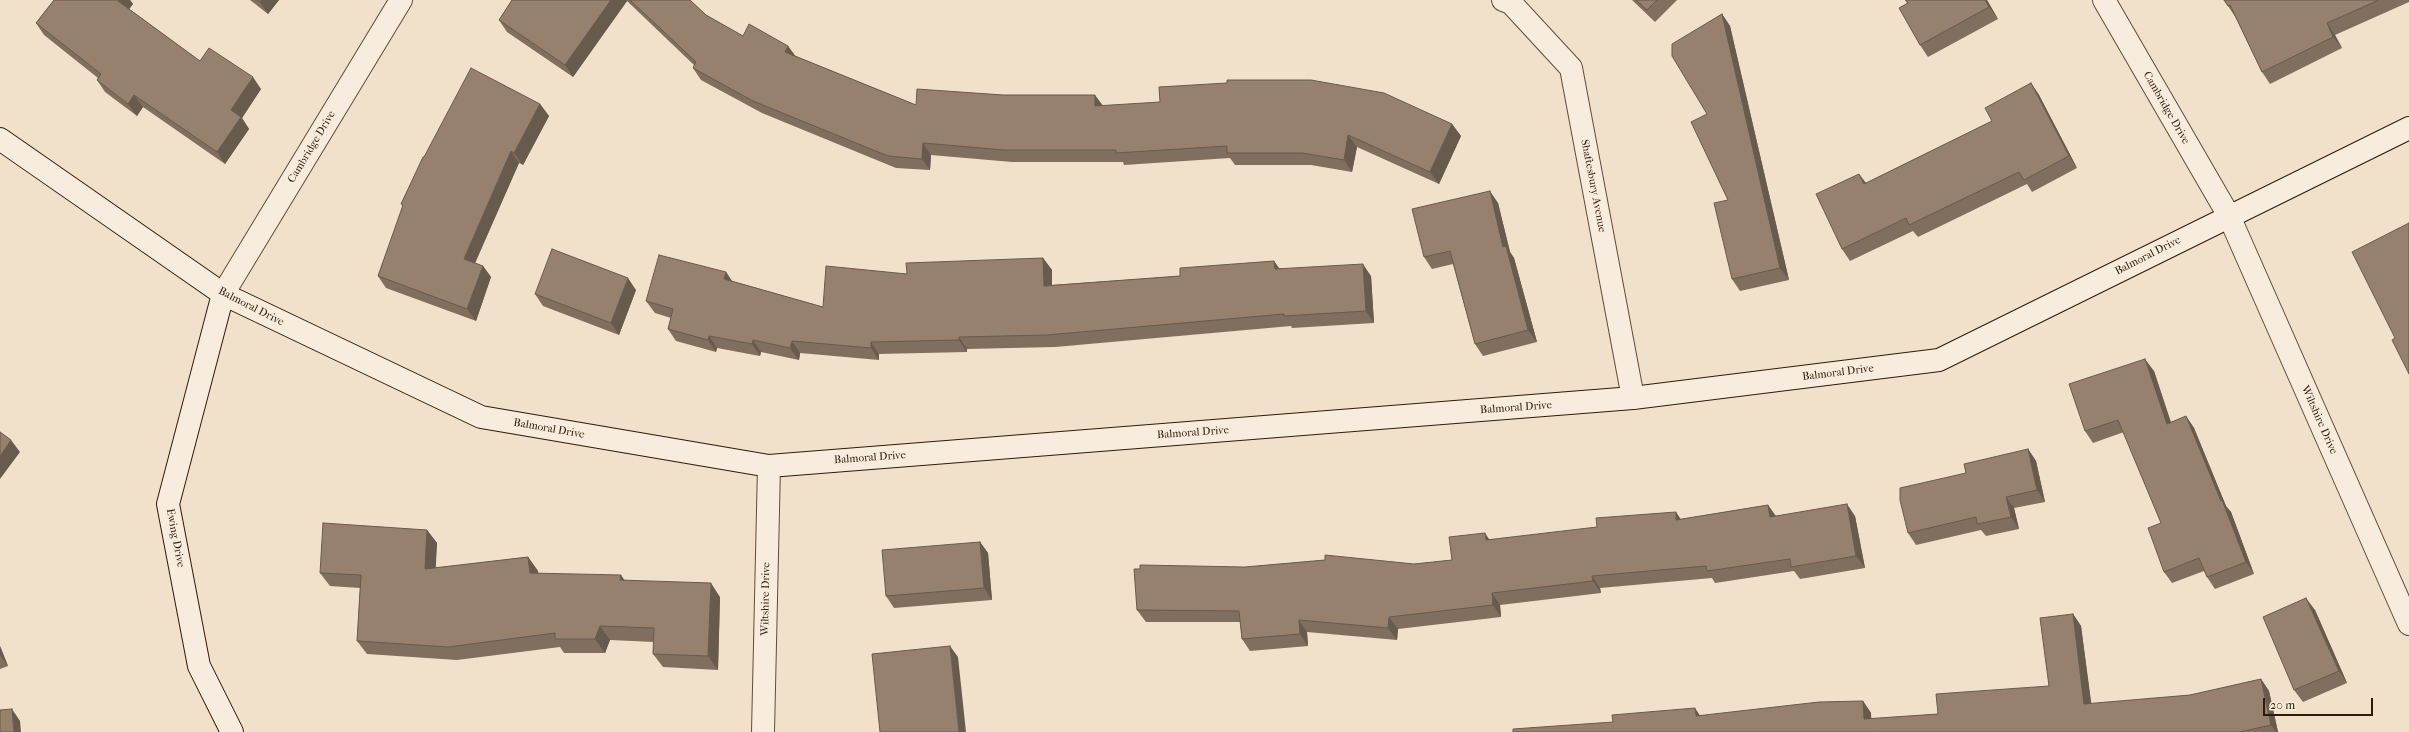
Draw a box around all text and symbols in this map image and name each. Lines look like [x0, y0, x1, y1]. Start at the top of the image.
street label: Cambridge Drive [2140, 69, 2192, 147]
street label: Cambridge Drive [285, 109, 339, 185]
street label: Shaftesbury Avenue [1578, 138, 1608, 234]
street label: Balmoral Drive [2113, 234, 2183, 278]
street label: Balmoral Drive [216, 285, 286, 329]
street label: Balmoral Drive [1802, 362, 1874, 384]
street label: Wiltshire Drive [2298, 384, 2340, 456]
street label: Balmoral Drive [1480, 399, 1552, 417]
street label: Balmoral Drive [512, 416, 586, 442]
street label: Balmoral Drive [1157, 424, 1229, 442]
street label: Balmoral Drive [834, 449, 906, 467]
street label: Ewing Drive [163, 508, 187, 568]
street label: Wiltshire Drive [759, 562, 773, 636]
scale bar [2265, 690, 2375, 716]
text: 20 m [2270, 698, 2295, 712]

